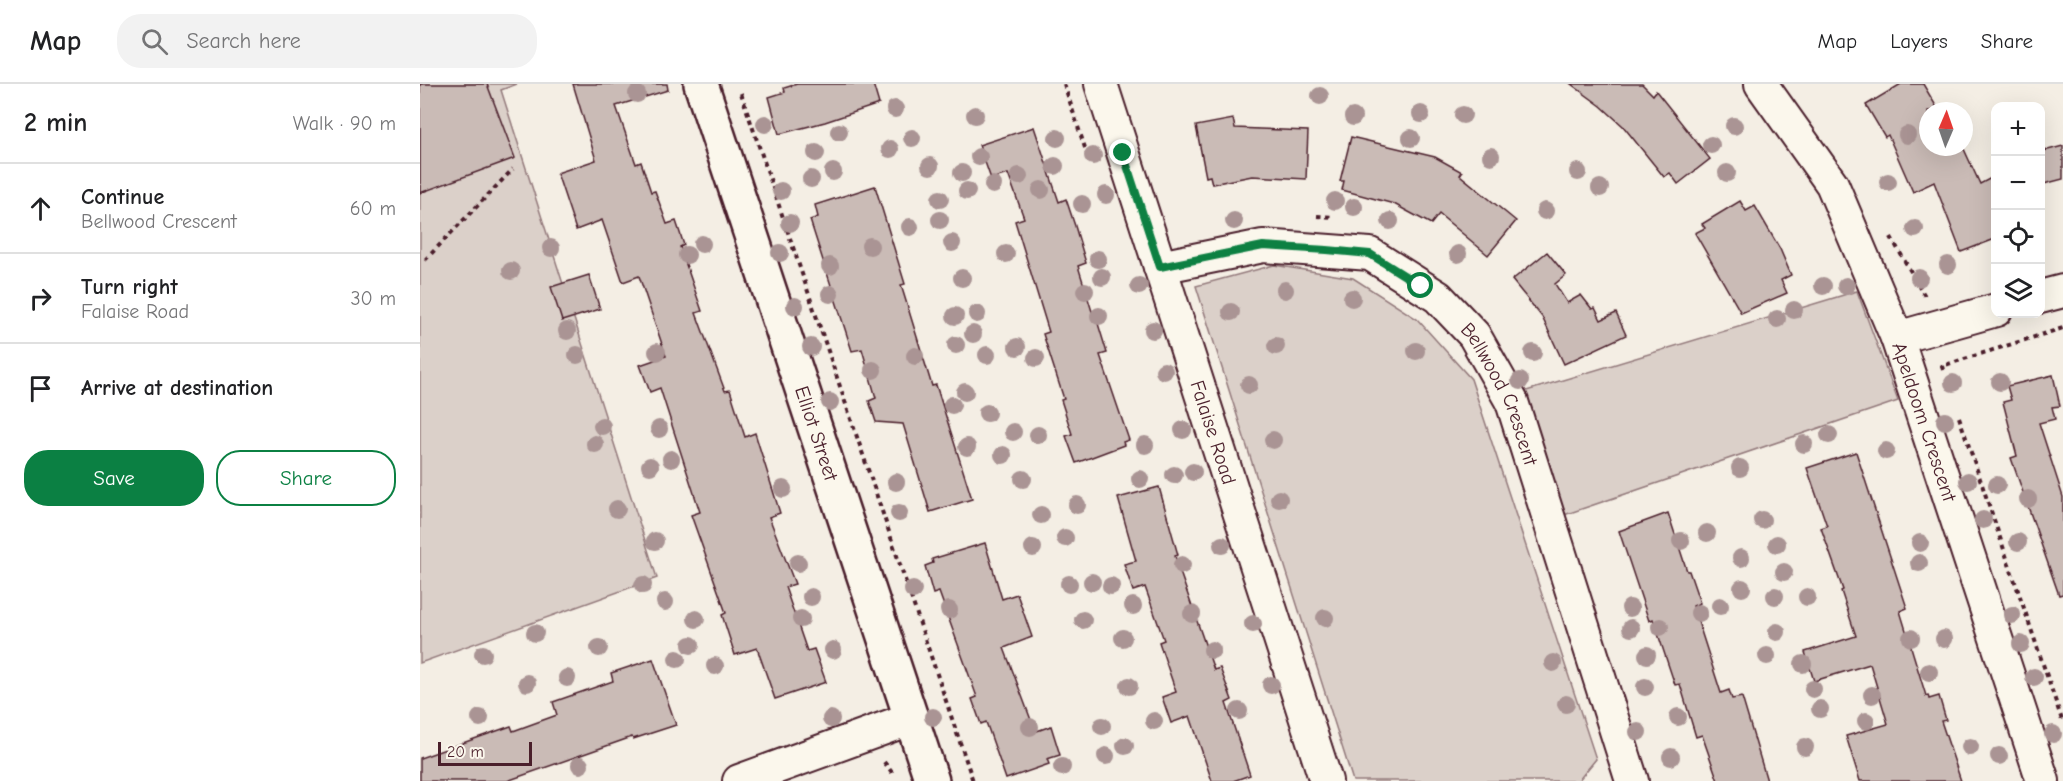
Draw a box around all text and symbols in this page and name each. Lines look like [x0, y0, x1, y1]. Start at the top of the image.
search box [117, 14, 537, 68]
text: Map [30, 25, 81, 57]
icon: search [138, 25, 171, 58]
text: Search here [186, 28, 301, 54]
text: Map [1818, 29, 1857, 53]
text: Layers [1890, 29, 1948, 53]
text: Share [1981, 29, 2033, 53]
north arrow [1919, 102, 1973, 156]
map controls [1991, 102, 2045, 318]
button: + [1991, 102, 2045, 156]
text: 2 min [24, 108, 87, 138]
text: Walk · 90 m [293, 112, 396, 135]
route end [1109, 139, 1135, 165]
button: − [1991, 156, 2045, 210]
text: Continue [81, 184, 164, 210]
icon: ahead [24, 192, 57, 225]
text: 60 m [350, 197, 396, 220]
text: Bellwood Crescent [81, 210, 237, 233]
button: locate [1991, 210, 2045, 264]
button: layers [1991, 264, 2045, 318]
route start [1407, 272, 1433, 298]
text: Turn right [81, 274, 178, 300]
icon: right [24, 282, 57, 315]
text: 30 m [350, 287, 396, 310]
text: Falaise Road [81, 300, 189, 323]
street label: Bellwood Crescent [1456, 318, 1543, 469]
street label: Apeldoom Crescent [1887, 339, 1961, 506]
icon: arrive [24, 372, 57, 405]
text: Arrive at destination [81, 375, 273, 401]
street label: Falaise Road [1185, 377, 1241, 487]
street label: Elliot Street [790, 383, 843, 485]
button: Save [24, 450, 204, 506]
button: Share [216, 450, 396, 506]
scale bar [438, 739, 532, 766]
text: 20 m [447, 743, 484, 761]

